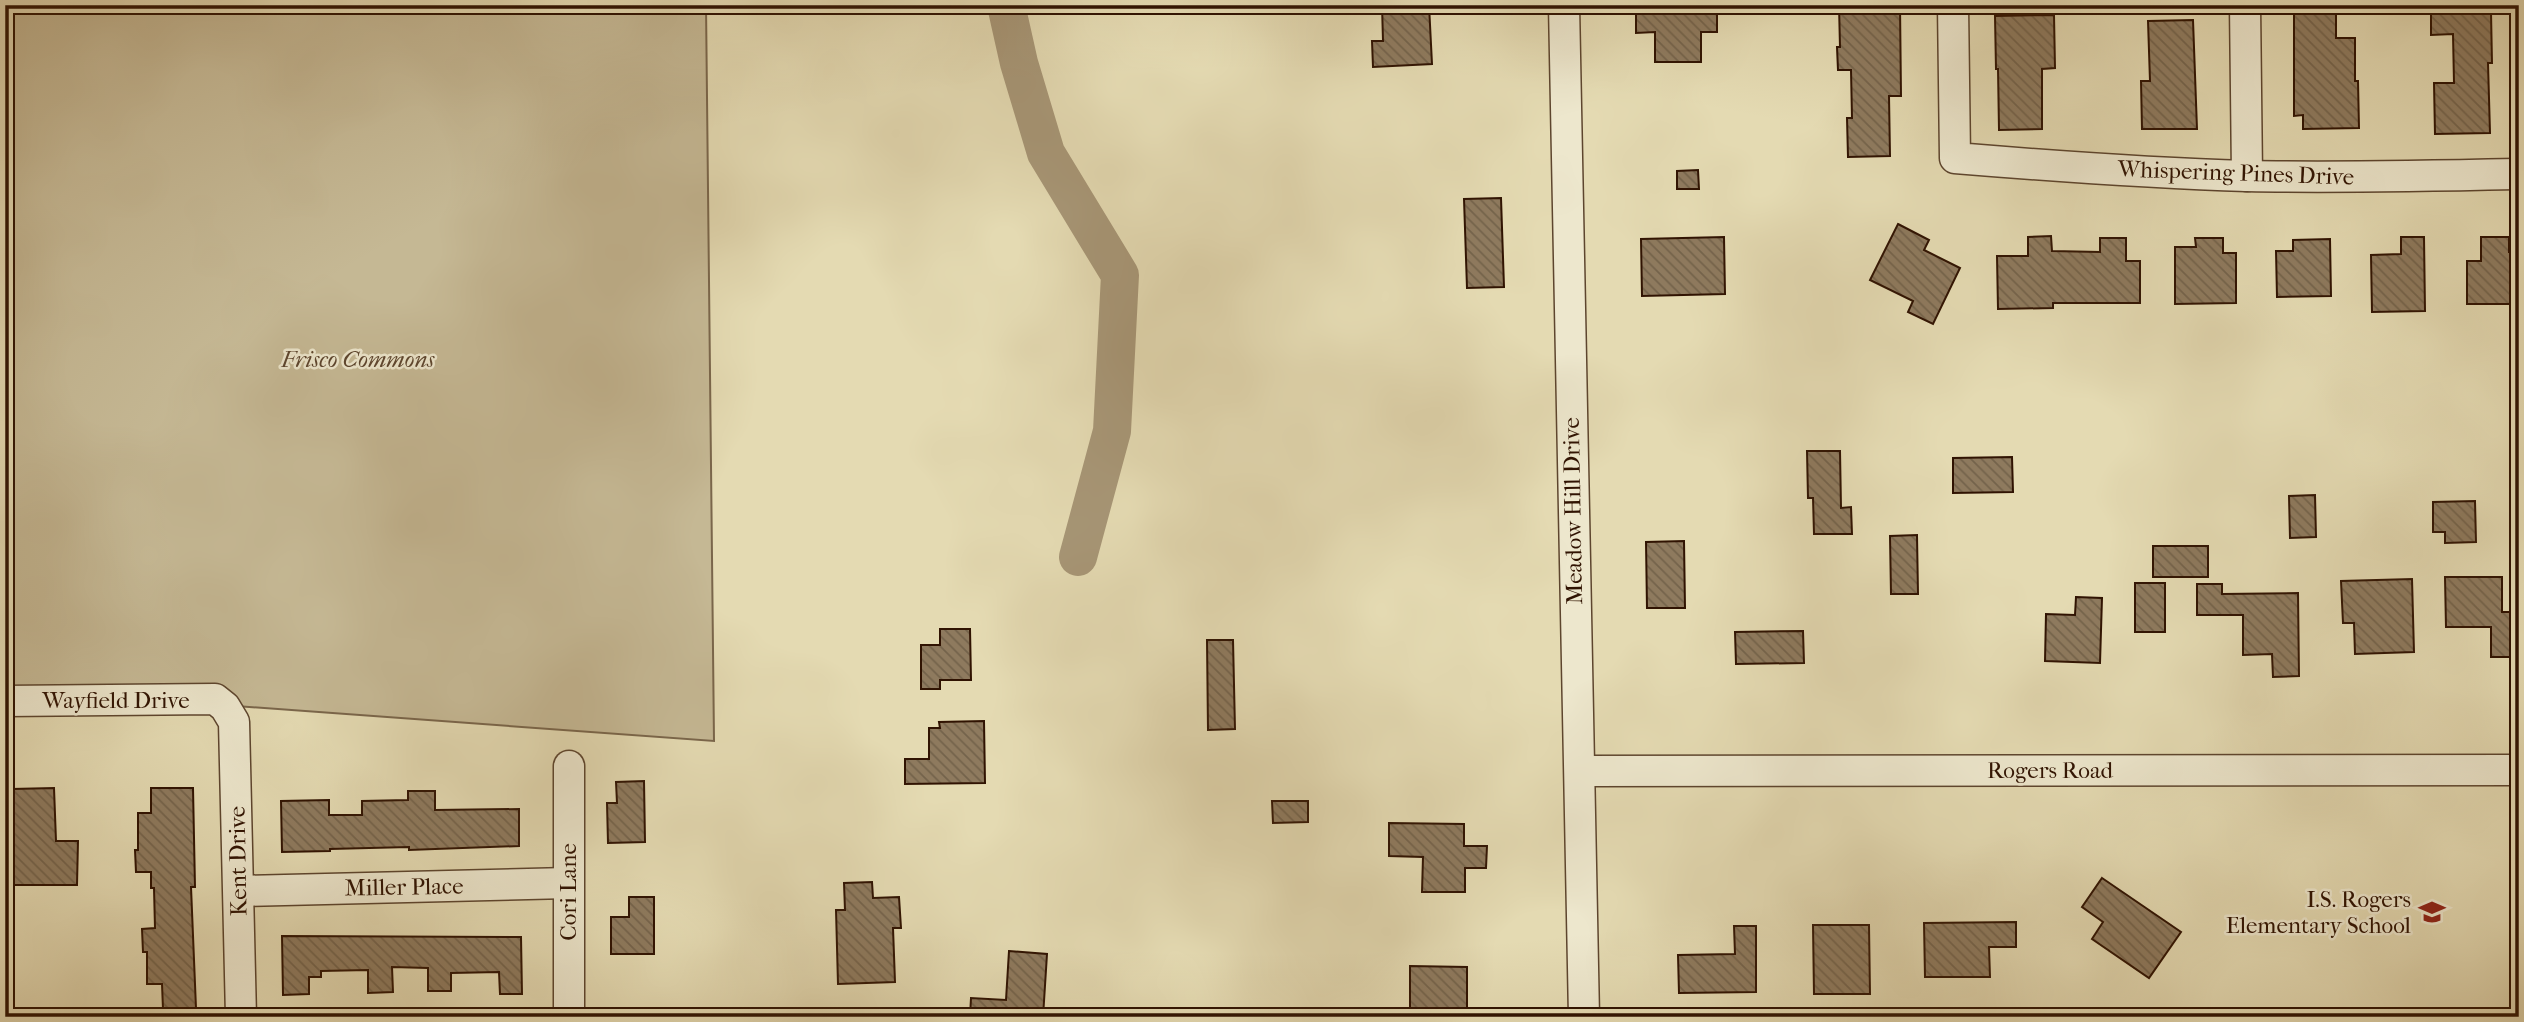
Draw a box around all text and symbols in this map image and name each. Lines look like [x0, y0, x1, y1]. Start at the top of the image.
street label: Whispering Pines Drive [2116, 155, 2355, 191]
park label: Frisco Commons [281, 346, 435, 373]
street label: Meadow Hill Drive [1558, 417, 1588, 605]
street label: Wayfield Drive [41, 687, 190, 714]
street label: Rogers Road [1987, 757, 2114, 784]
street label: Kent Drive [224, 806, 252, 916]
street label: Cori Lane [555, 843, 582, 941]
street label: Miller Place [344, 872, 464, 902]
place label: I.S. Rogers Elementary School [2226, 886, 2412, 939]
school or university icon: I.S. Rogers Elementary School [2417, 897, 2447, 927]

